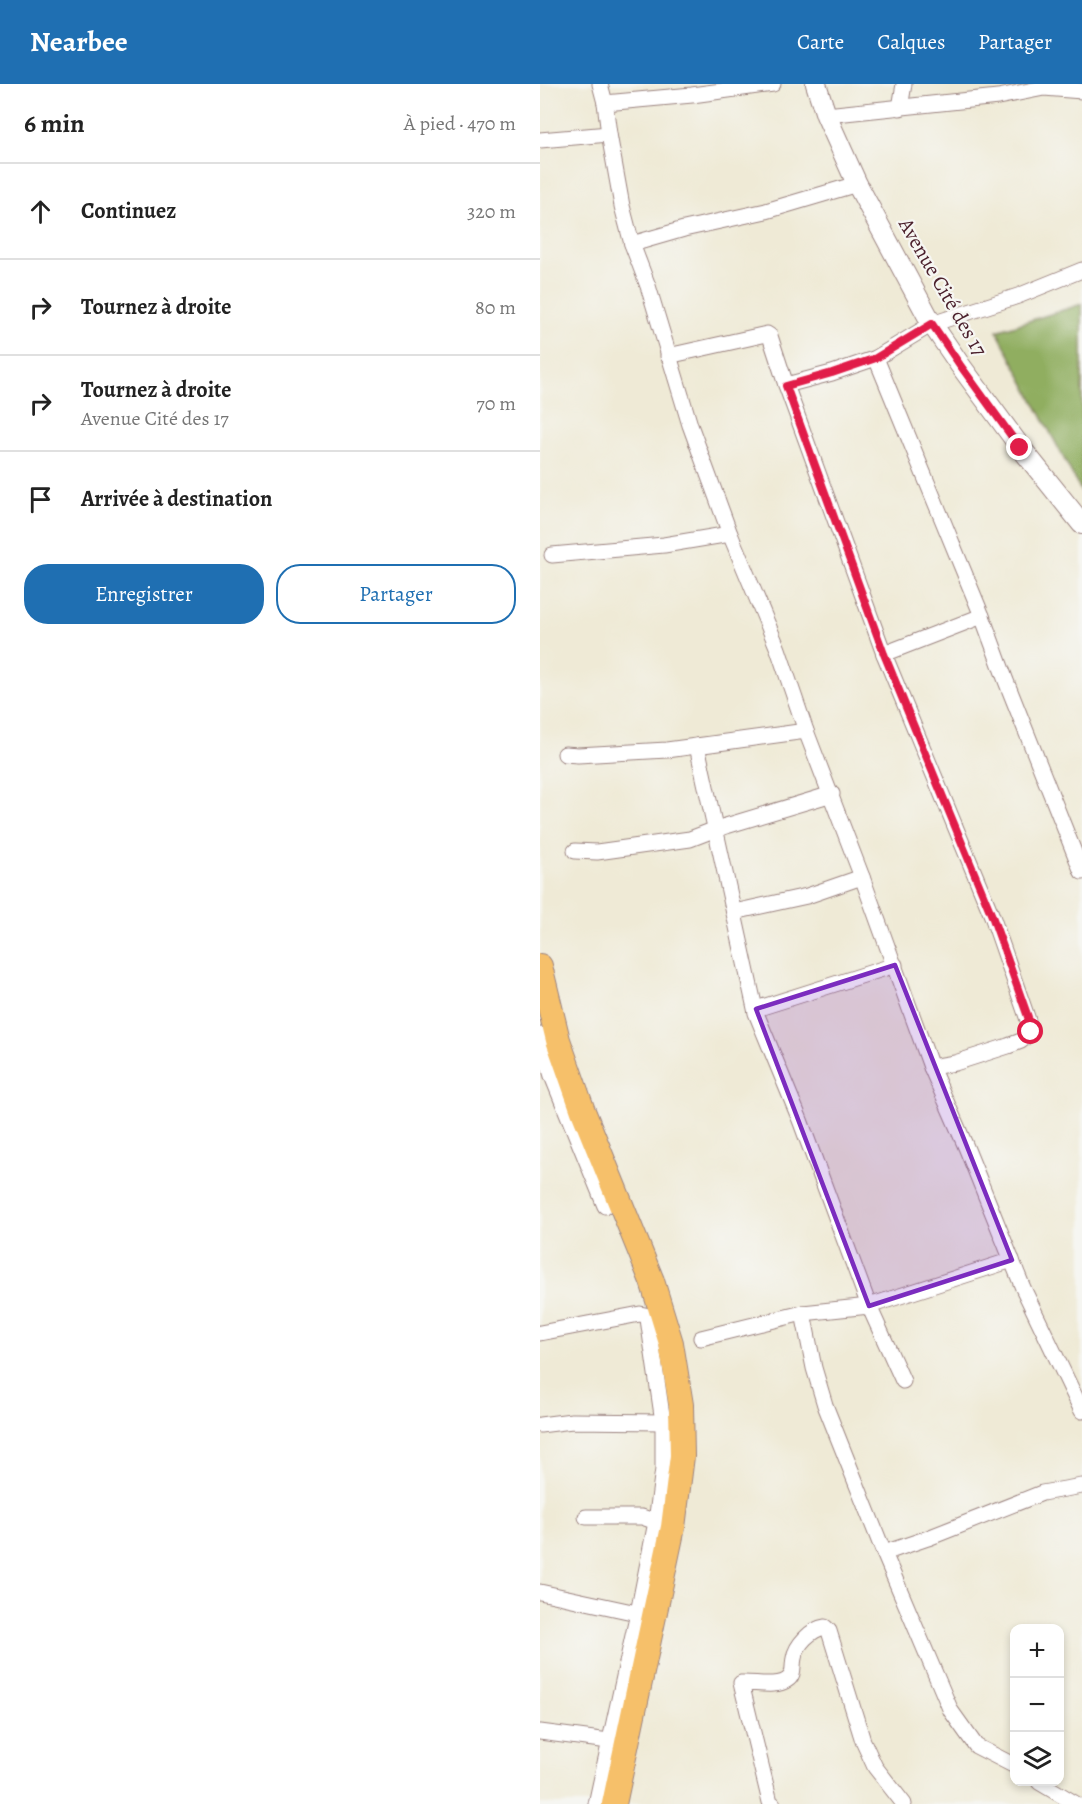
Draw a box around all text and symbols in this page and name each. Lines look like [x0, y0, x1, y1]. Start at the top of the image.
text: Nearbee [30, 23, 128, 61]
text: Carte [797, 28, 844, 56]
text: Calques [877, 28, 945, 56]
text: Partager [978, 28, 1052, 56]
text: 6 min [24, 106, 85, 141]
text: À pied · 470 m [404, 110, 516, 137]
icon: ahead [24, 195, 57, 228]
text: Continuez [81, 196, 176, 226]
text: 320 m [467, 198, 516, 225]
street label: Avenue Cité des 17 [892, 212, 994, 361]
icon: right [24, 291, 57, 324]
text: Tournez à droite [81, 292, 232, 322]
text: 80 m [475, 294, 516, 321]
text: Tournez à droite [81, 375, 232, 405]
icon: right [24, 387, 57, 420]
text: 70 m [476, 390, 516, 417]
text: Avenue Cité des 17 [81, 405, 229, 432]
route end [1006, 434, 1032, 460]
icon: arrive [24, 483, 57, 516]
text: Arrivée à destination [81, 484, 272, 514]
button: Enregistrer [24, 564, 264, 624]
button: Partager [276, 564, 516, 624]
route start [1017, 1018, 1043, 1044]
map controls [1010, 1624, 1064, 1786]
button: + [1010, 1624, 1064, 1678]
button: − [1010, 1678, 1064, 1732]
button: layers [1010, 1732, 1064, 1786]

